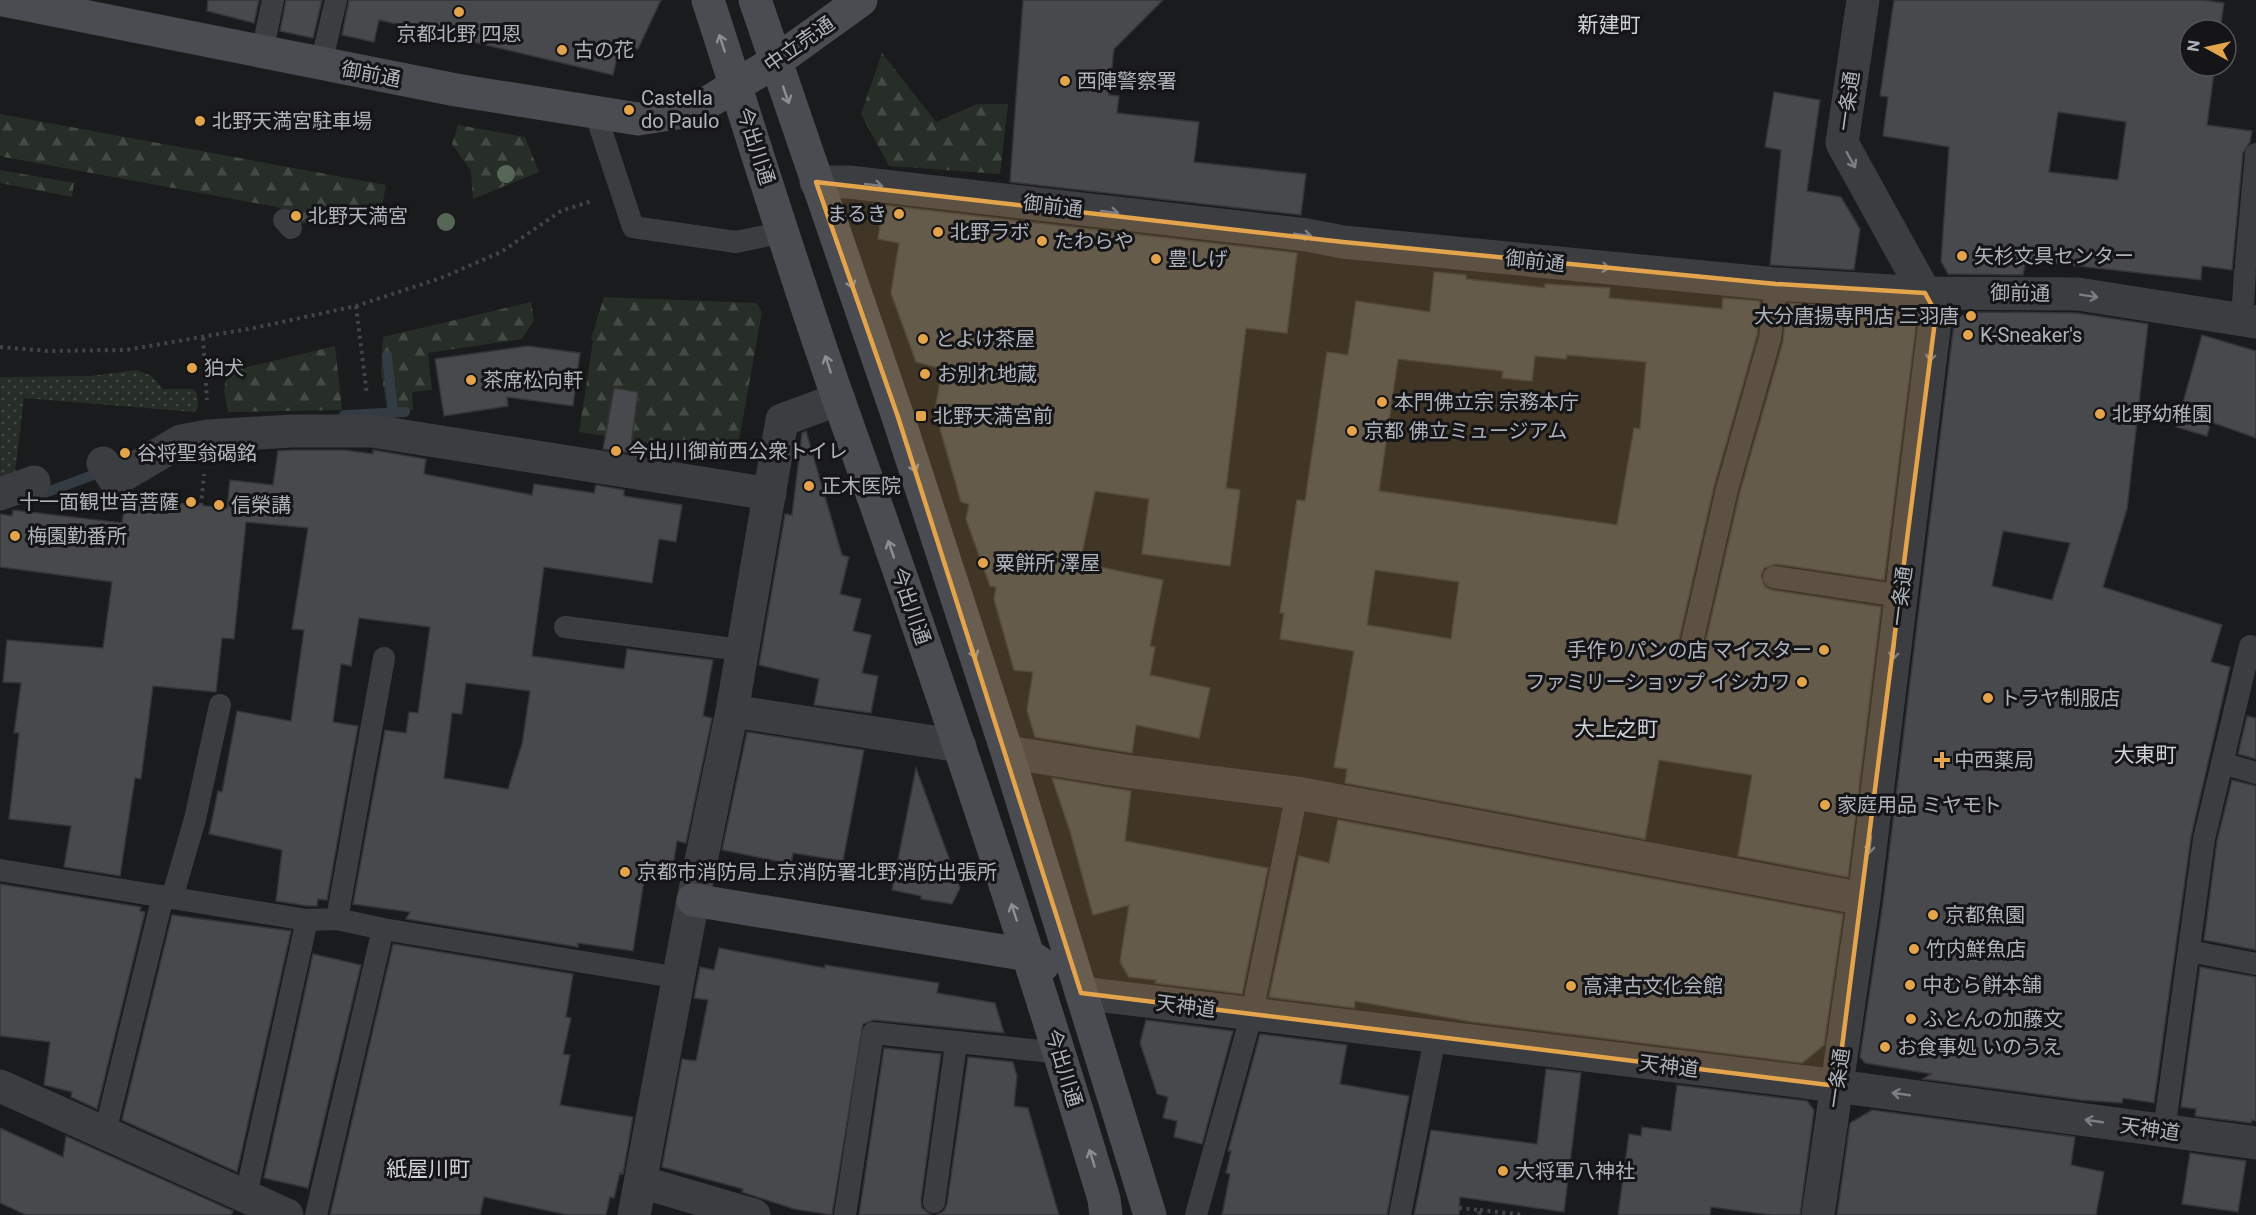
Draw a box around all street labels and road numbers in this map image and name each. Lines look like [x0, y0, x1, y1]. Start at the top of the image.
street label: 中立売通 [759, 11, 839, 77]
street label: 御前通 [339, 56, 403, 92]
street label: 一条通 [1832, 70, 1864, 132]
street label: 今出川通 [732, 104, 780, 188]
street label: 御前通 [1022, 190, 1084, 222]
street label: 御前通 [1504, 246, 1566, 276]
street label: 御前通 [1990, 280, 2050, 306]
street label: 今出川通 [887, 564, 935, 648]
street label: 一条通 [1885, 565, 1917, 627]
street label: 天神道 [1155, 990, 1217, 1022]
street label: 今出川通 [1041, 1026, 1087, 1110]
street label: 一条通 [1822, 1047, 1854, 1109]
street label: 天神道 [1638, 1050, 1700, 1082]
street label: 天神道 [2119, 1113, 2181, 1145]

